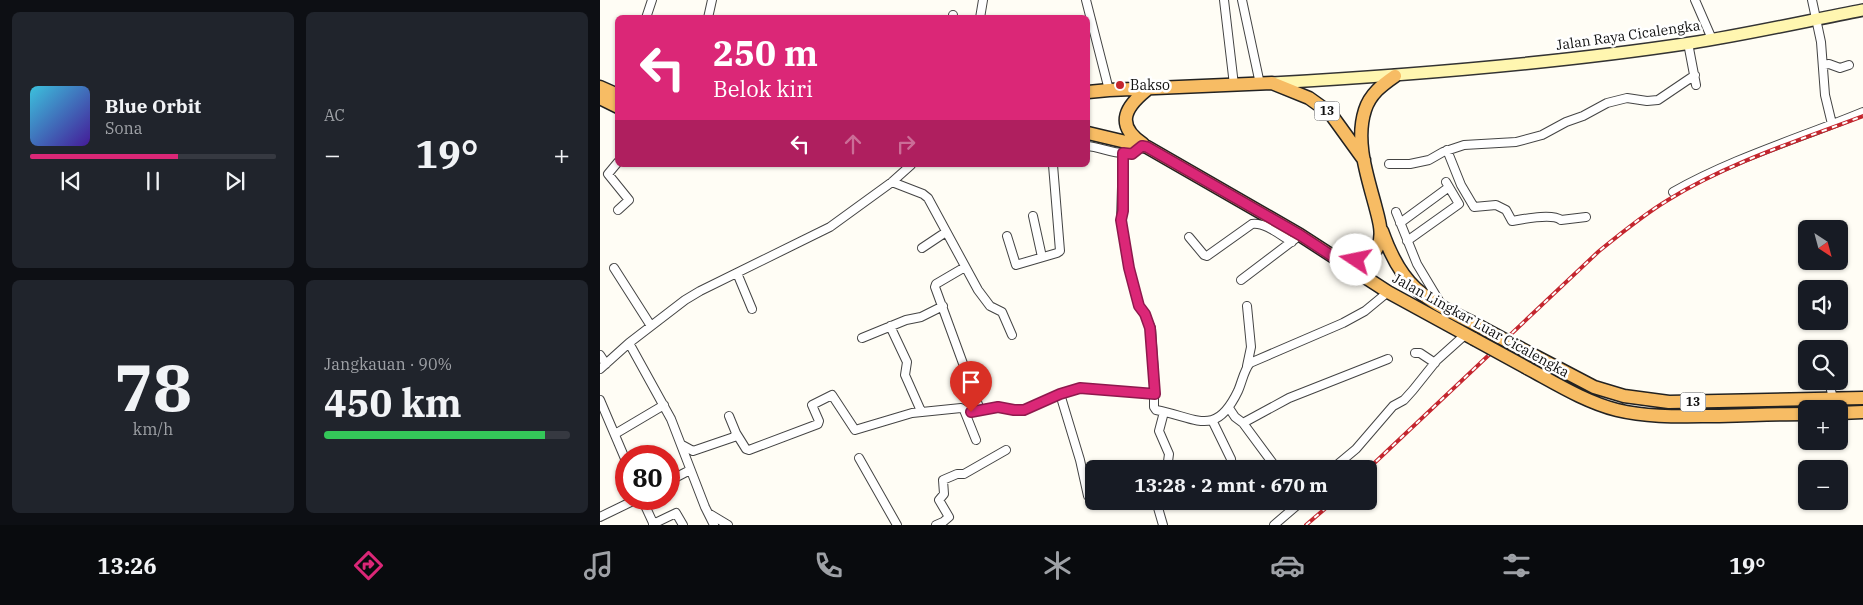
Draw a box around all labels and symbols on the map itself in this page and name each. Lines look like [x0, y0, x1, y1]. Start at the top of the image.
street label: Jalan Raya Cicalengka [1555, 16, 1702, 54]
place label: Bakso [1130, 76, 1170, 94]
marker: Bakso [1114, 79, 1126, 91]
road number: 13 [1314, 102, 1340, 120]
north arrow [1798, 220, 1848, 270]
position arrow [1329, 233, 1381, 285]
street label: Jalan Lingkar Luar Cicalengka [1390, 269, 1573, 381]
pin [950, 361, 992, 412]
road number: 13 [1680, 392, 1706, 412]
speed limit sign: 80 [615, 445, 680, 510]

